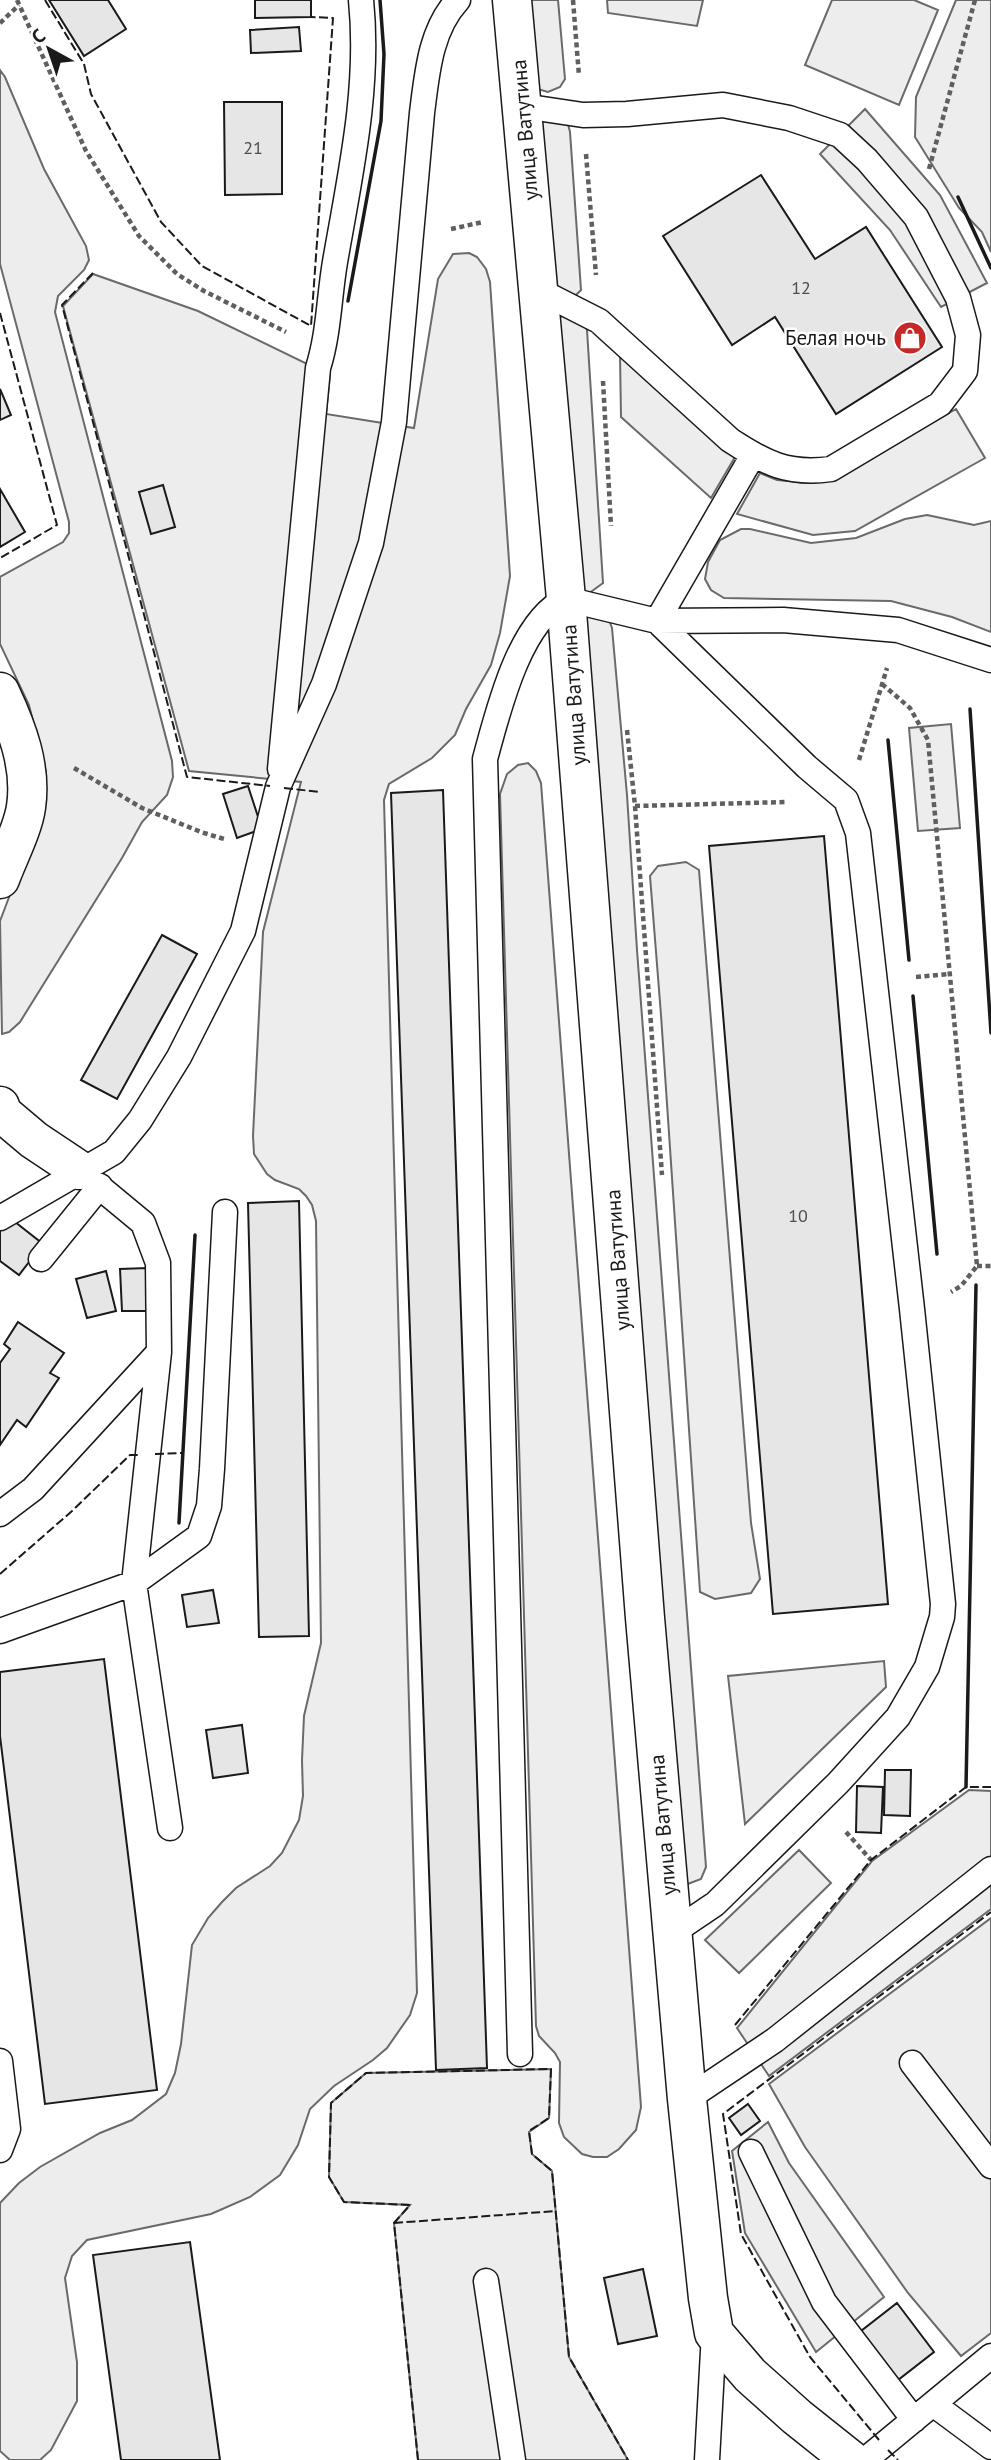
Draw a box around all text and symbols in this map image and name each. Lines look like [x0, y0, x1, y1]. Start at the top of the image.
north arrow [14, 14, 84, 84]
text: С [26, 23, 50, 49]
street label: улица Ватутина [505, 58, 544, 202]
house number: 21 [243, 136, 263, 159]
house number: 12 [791, 276, 811, 299]
shop icon: Белая ночь [891, 319, 929, 357]
place label: Белая ночь [785, 324, 886, 351]
street label: улица Ватутина [555, 624, 592, 767]
street label: улица Ватутина [599, 1189, 636, 1332]
house number: 10 [788, 1204, 808, 1227]
street label: улица Ватутина [643, 1753, 682, 1897]

